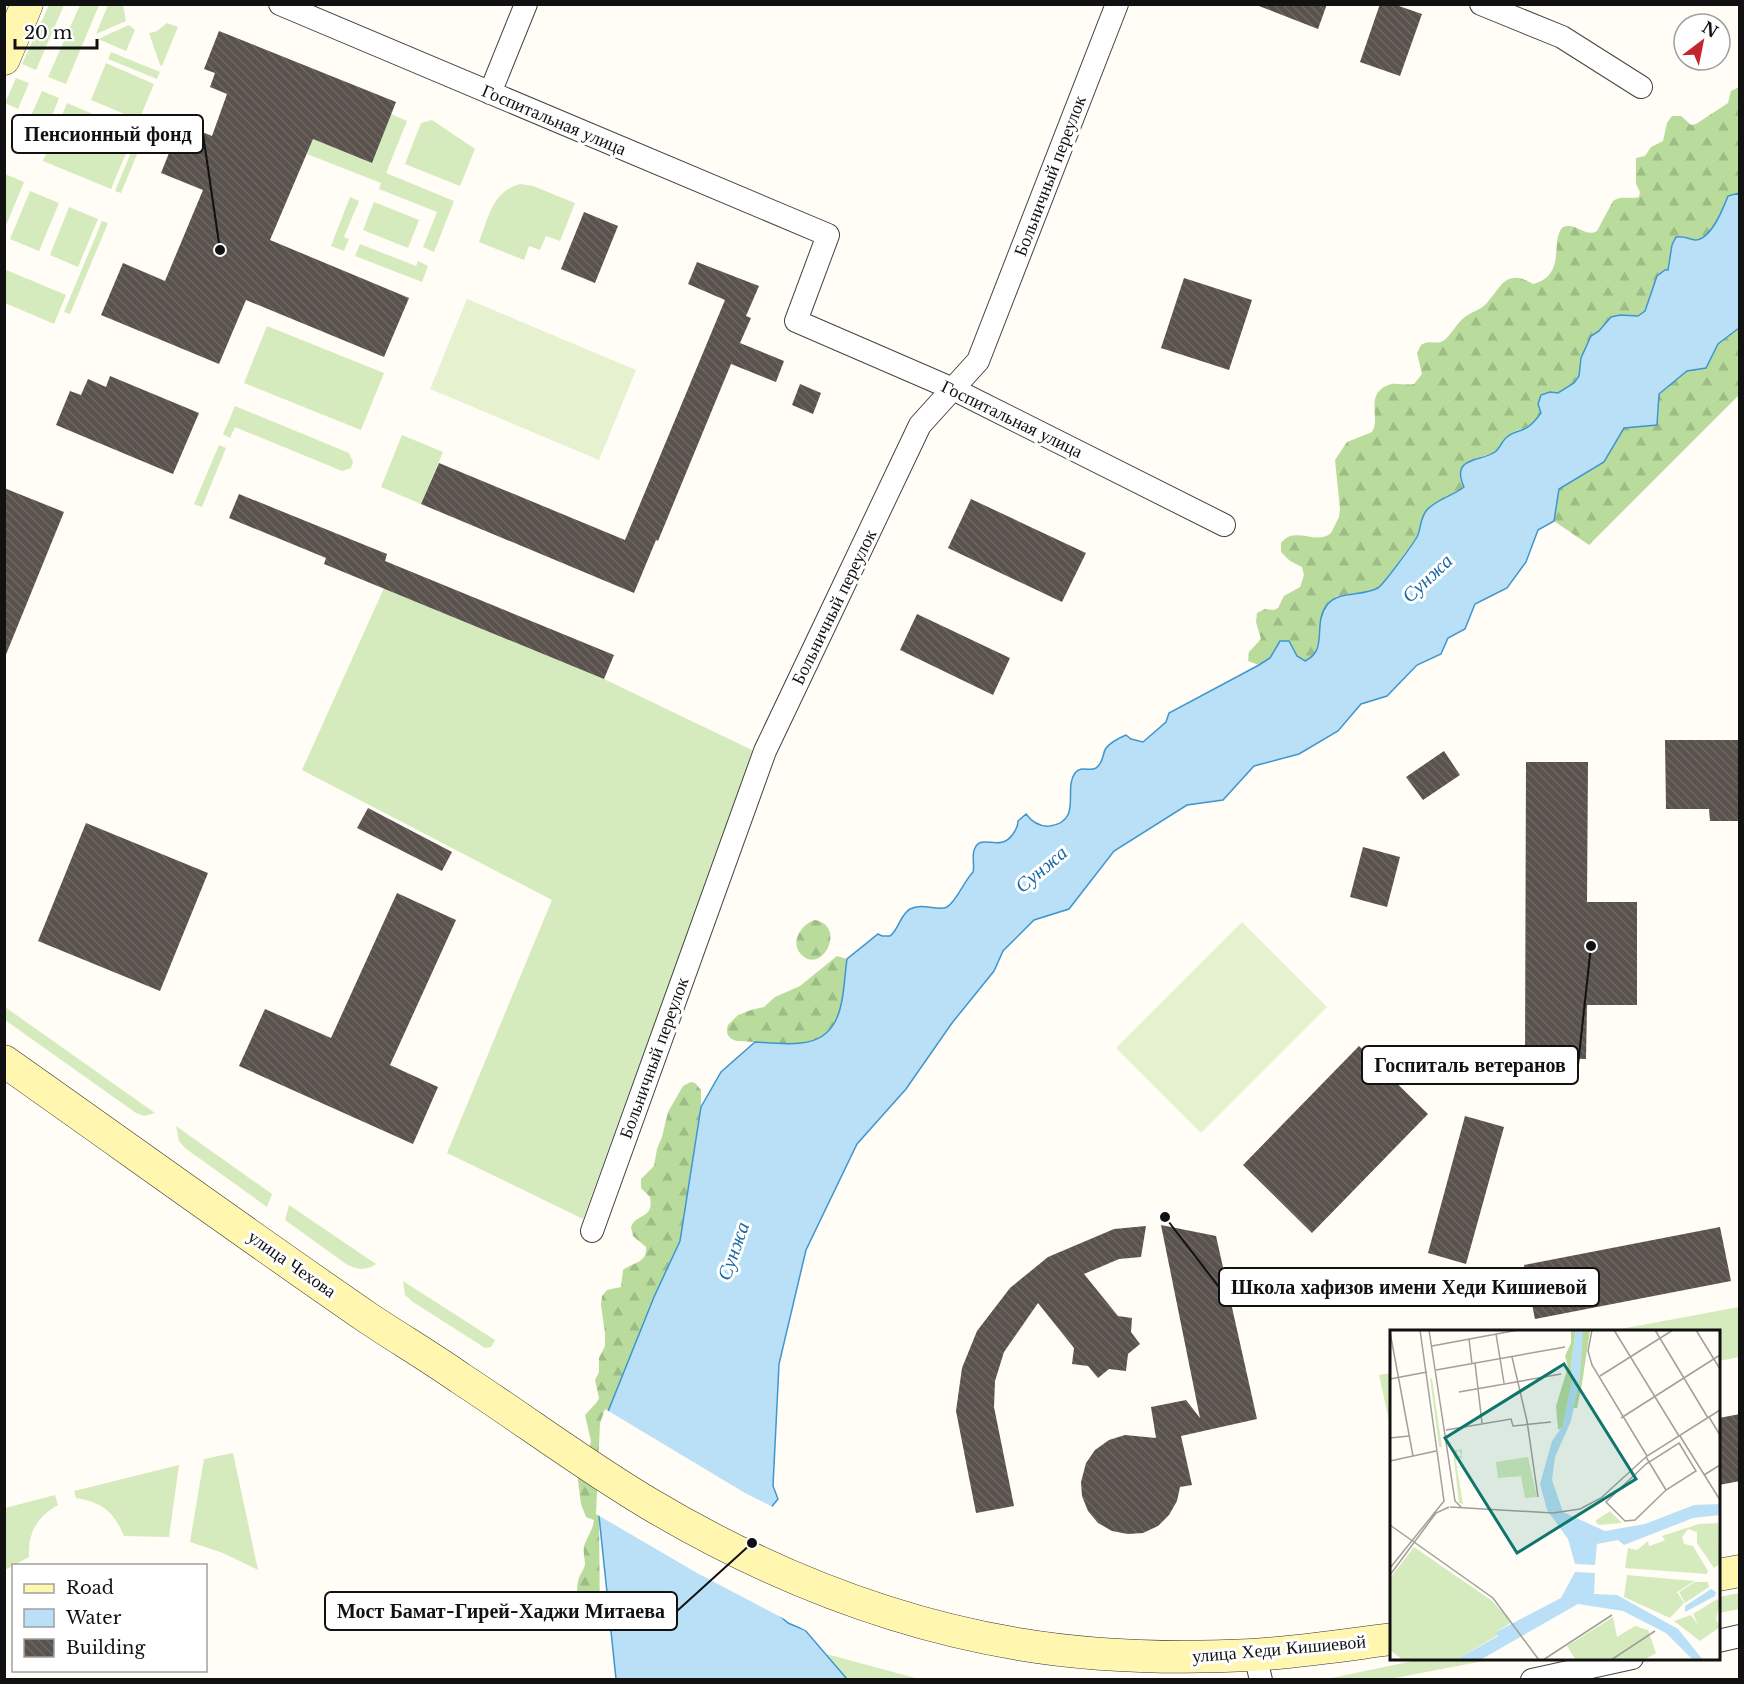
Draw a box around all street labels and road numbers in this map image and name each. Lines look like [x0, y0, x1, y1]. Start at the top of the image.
street label: Госпитальная улица [479, 80, 629, 160]
street label: Больничный переулок [1009, 92, 1091, 259]
street label: Госпитальная улица [938, 375, 1086, 463]
street label: Больничный переулок [787, 525, 881, 688]
street label: Больничный переулок [615, 974, 694, 1142]
street label: улица Чехова [244, 1226, 340, 1302]
street label: улица Хеди Кишиевой [1191, 1630, 1367, 1668]

